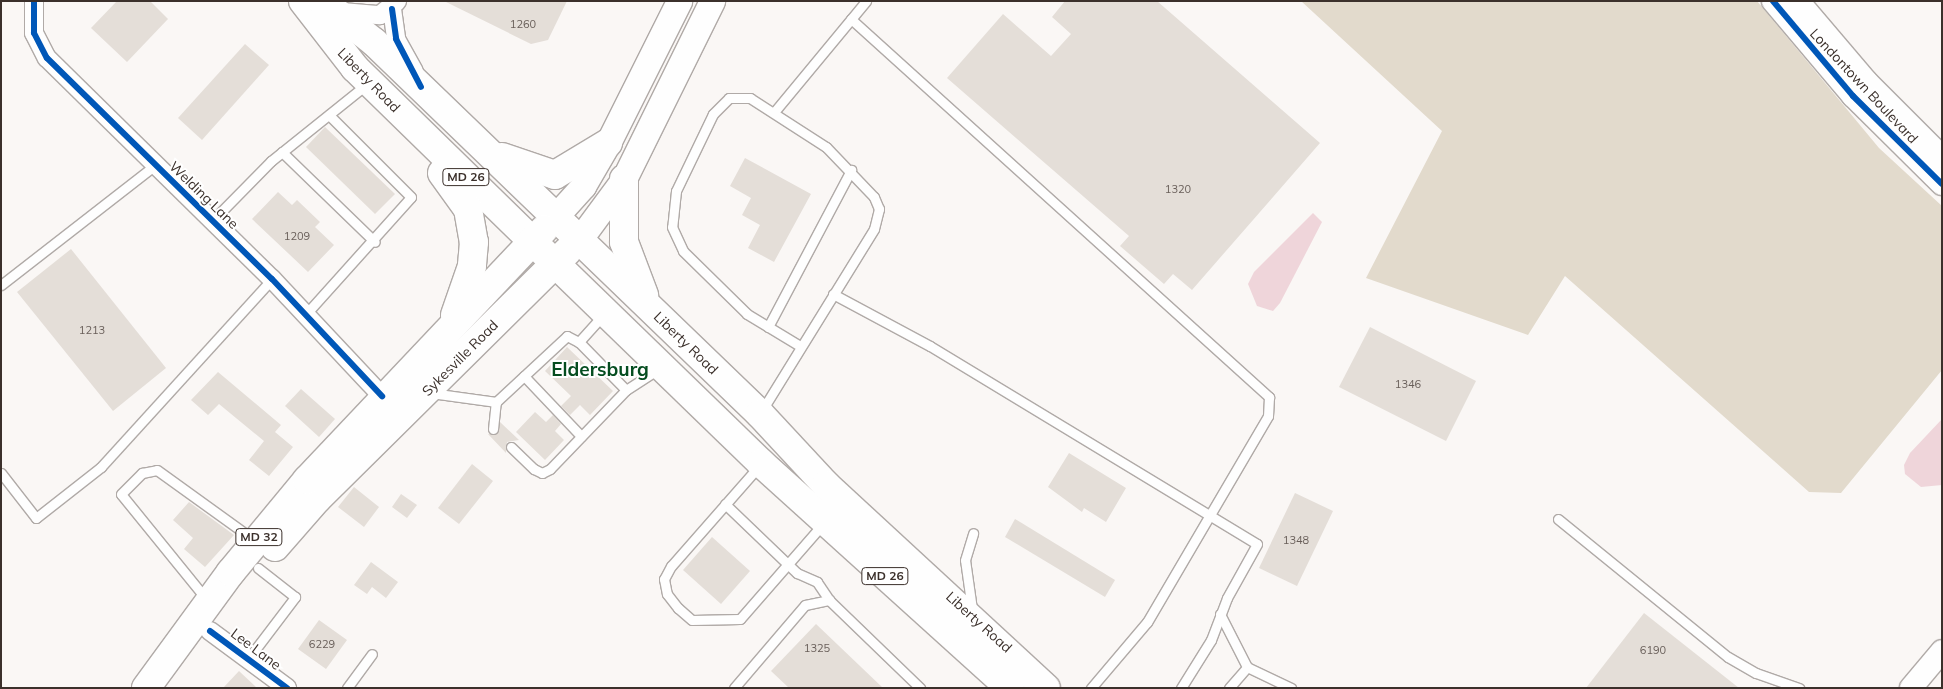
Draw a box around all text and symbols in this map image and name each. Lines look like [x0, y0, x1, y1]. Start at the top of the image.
house number: 1260 [510, 17, 536, 31]
street label: Londontown Boulevard [1806, 25, 1922, 147]
street label: Liberty Road [334, 44, 404, 116]
street label: Welding Lane [166, 158, 242, 232]
road number: MD 26 [442, 168, 490, 186]
house number: 1320 [1165, 182, 1191, 196]
house number: 1209 [284, 229, 310, 243]
street label: Liberty Road [650, 308, 722, 378]
street label: Sykesville Road [419, 317, 501, 399]
house number: 1213 [79, 323, 105, 337]
district label: Eldersburg [551, 359, 649, 381]
house number: 1346 [1395, 377, 1421, 391]
road number: MD 32 [235, 528, 283, 546]
house number: 1348 [1283, 533, 1309, 547]
road number: MD 26 [861, 566, 909, 586]
street label: Liberty Road [943, 588, 1015, 656]
street label: Lee Lane [228, 625, 284, 673]
house number: 6229 [309, 637, 335, 651]
house number: 1325 [804, 641, 830, 655]
house number: 6190 [1640, 643, 1666, 657]

